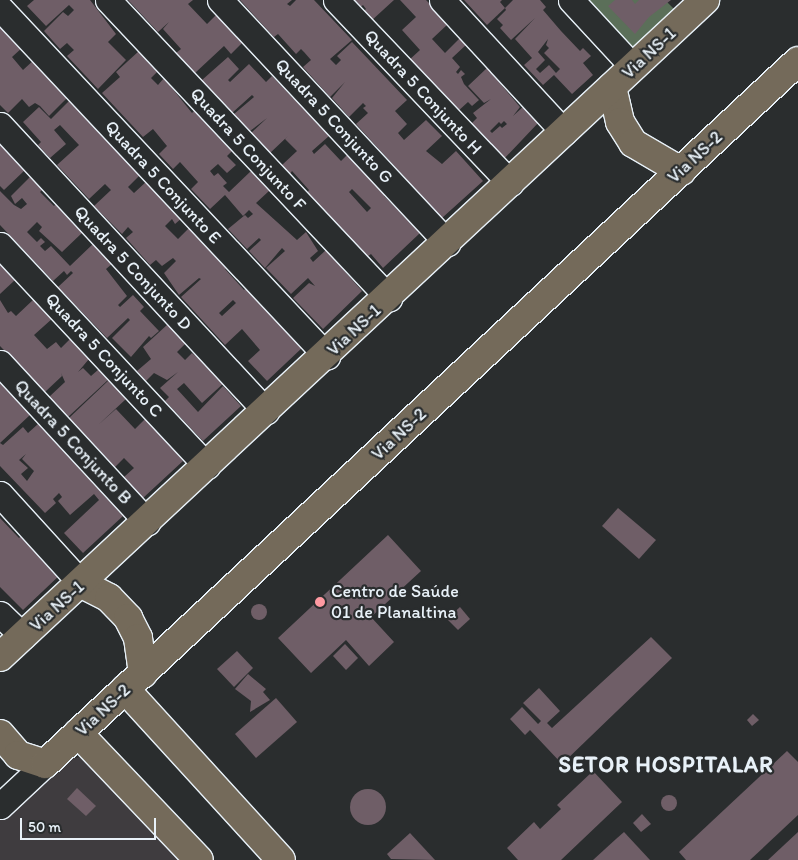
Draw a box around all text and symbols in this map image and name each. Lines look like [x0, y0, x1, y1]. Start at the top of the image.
street label: Via NS-1 [618, 23, 680, 83]
street label: Quadra 5 Conjunto H [359, 25, 487, 159]
street label: Quadra 5 Conjunto G [270, 54, 398, 188]
street label: Quadra 5 Conjunto F [186, 83, 310, 215]
street label: Quadra 5 Conjunto E [100, 116, 226, 248]
street label: Via NS-2 [663, 126, 727, 188]
street label: Quadra 5 Conjunto D [70, 201, 196, 335]
street label: Quadra 5 Conjunto C [41, 288, 167, 422]
street label: Via NS-1 [323, 300, 385, 360]
street label: Quadra 5 Conjunto B [10, 375, 136, 509]
street label: Via NS-2 [367, 403, 431, 465]
street label: Via NS-1 [25, 576, 89, 636]
place label: Centro de Saúde 01 de Planaltina [331, 581, 459, 624]
marker: Centro de Saúde 01 de Planaltina [313, 595, 327, 609]
street label: Via NS-2 [71, 679, 135, 741]
district label: SETOR HOSPITALAR [557, 752, 775, 778]
scale bar [22, 808, 159, 840]
text: 50 m [28, 818, 61, 836]

